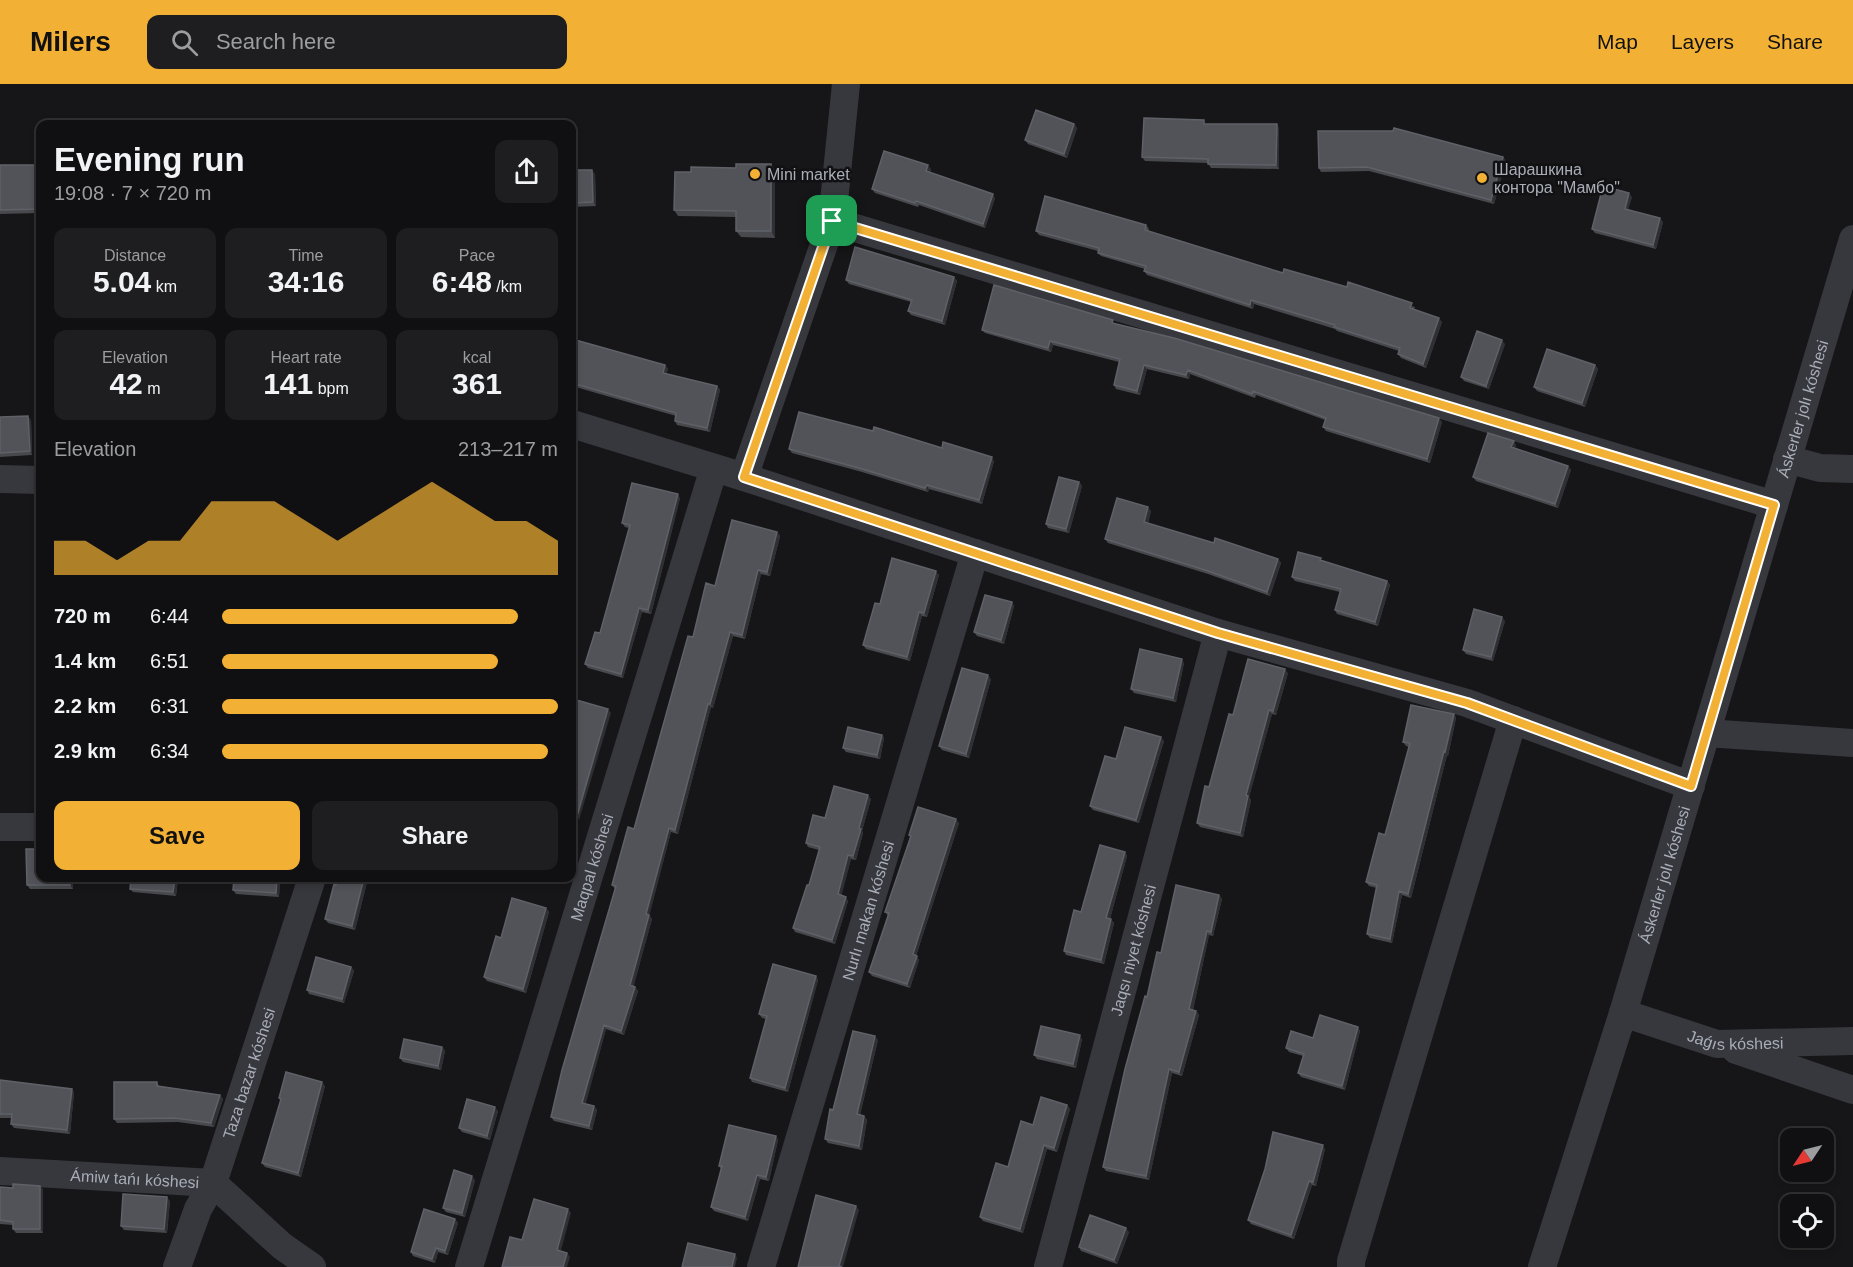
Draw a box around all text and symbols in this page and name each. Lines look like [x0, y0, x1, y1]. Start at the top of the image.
search box [147, 15, 567, 69]
text: Milers [30, 26, 111, 57]
icon: search [168, 26, 201, 59]
text: Search here [216, 29, 336, 54]
text: Map [1597, 30, 1638, 53]
text: Layers [1671, 30, 1734, 53]
text: Share [1767, 30, 1823, 53]
button: share [495, 140, 558, 203]
text: Evening run [54, 141, 245, 178]
place label: Шарашкина контора "Мамбо" [1494, 161, 1620, 196]
place label: Mini market [767, 166, 850, 183]
marker: Mini market [748, 167, 762, 181]
marker: Шарашкина контора "Мамбо" [1475, 171, 1489, 185]
text: 19:08 · 7 × 720 m [54, 182, 211, 204]
pin [806, 195, 857, 246]
icon: arrive [815, 204, 848, 237]
text: Distance [104, 247, 166, 264]
text: Time [289, 247, 323, 264]
text: Pace [459, 247, 495, 264]
text: 5.04 [93, 265, 151, 298]
text: 34:16 [268, 265, 344, 298]
text: 6:48 [432, 265, 492, 298]
text: km [151, 278, 177, 295]
text: /km [492, 278, 522, 295]
street label: Áskerler jolı kóshesi [1773, 338, 1831, 479]
text: Elevation [102, 349, 168, 366]
text: Heart rate [270, 349, 342, 366]
text: kcal [463, 349, 491, 366]
text: 42 [109, 367, 143, 400]
text: 141 [263, 367, 313, 400]
text: 361 [452, 367, 502, 400]
text: m [143, 380, 161, 397]
text: bpm [313, 380, 349, 397]
text: Elevation [54, 438, 136, 460]
text: 213–217 m [458, 438, 558, 460]
text: 720 m [54, 605, 111, 627]
text: 6:44 [150, 605, 189, 627]
text: 1.4 km [54, 650, 116, 672]
text: 6:51 [150, 650, 189, 672]
text: 2.2 km [54, 695, 116, 717]
text: 6:31 [150, 695, 189, 717]
text: 2.9 km [54, 740, 116, 762]
text: 6:34 [150, 740, 189, 762]
button: Save [54, 801, 300, 870]
button: Share [312, 801, 558, 870]
street label: Áskerler jolı kóshesi [1635, 804, 1693, 945]
street label: Maqpal kóshesi [567, 812, 616, 923]
street label: Nurlı makan kóshesi [839, 839, 897, 983]
street label: Jaqsı niyet kóshesi [1107, 883, 1159, 1018]
street label: Taza bazar kóshesi [219, 1006, 278, 1141]
street label: Jaǵıs kóshesi [1685, 1026, 1784, 1053]
north arrow [1780, 1128, 1834, 1182]
map controls [1780, 1128, 1834, 1248]
street label: Ámiw tańı kóshesi [70, 1165, 200, 1191]
button: locate [1780, 1194, 1834, 1248]

